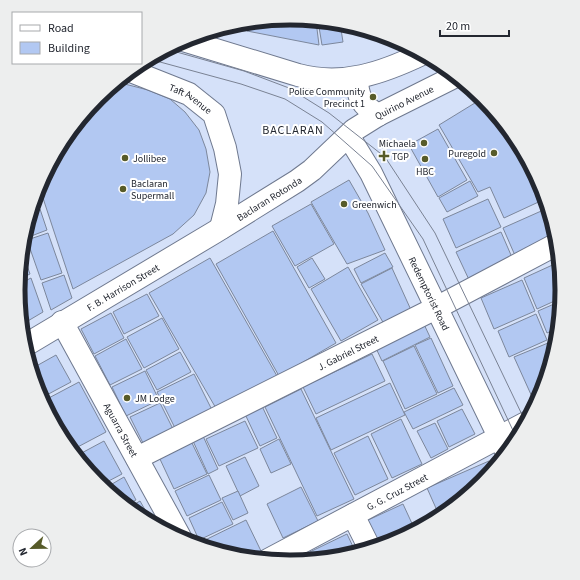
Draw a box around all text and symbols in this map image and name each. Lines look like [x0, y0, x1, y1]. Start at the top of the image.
legend [12, 12, 142, 64]
scale bar [440, 12, 509, 38]
text: 20 m [446, 18, 470, 35]
text: Road [48, 20, 74, 37]
text: Building [48, 40, 90, 57]
street label: Taft Avenue [167, 81, 215, 118]
street label: Quirino Avenue [373, 82, 436, 124]
place label: Police Community Precinct 1 [289, 85, 365, 111]
marker: Police Community Precinct 1 [368, 92, 378, 102]
district label: BACLARAN [262, 122, 324, 139]
place label: Michaela [379, 137, 416, 151]
marker: Michaela [419, 138, 429, 148]
place label: Puregold [448, 147, 486, 161]
marker: Puregold [489, 148, 499, 158]
place label: TGP [392, 150, 409, 164]
marker: TGP [379, 151, 389, 161]
place label: Jollibee [133, 152, 166, 166]
marker: Jollibee [120, 153, 130, 163]
marker: HBC [420, 154, 430, 164]
place label: HBC [416, 165, 434, 179]
street label: Baclaran Rotonda [234, 174, 305, 225]
place label: Baclaran Supermall [131, 177, 175, 203]
marker: Baclaran Supermall [118, 184, 128, 194]
place label: Greenwich [352, 198, 397, 212]
marker: Greenwich [339, 199, 349, 209]
street label: Redemptorist Road [405, 255, 452, 333]
street label: F. B. Harrison Street [84, 260, 163, 315]
street label: J. Gabriel Street [316, 332, 382, 374]
place label: JM Lodge [135, 392, 175, 406]
marker: JM Lodge [122, 393, 132, 403]
street label: Aguarra Street [100, 401, 141, 460]
street label: G. G. Cruz Street [364, 470, 431, 514]
north arrow [12, 528, 52, 568]
text: N [15, 545, 32, 558]

